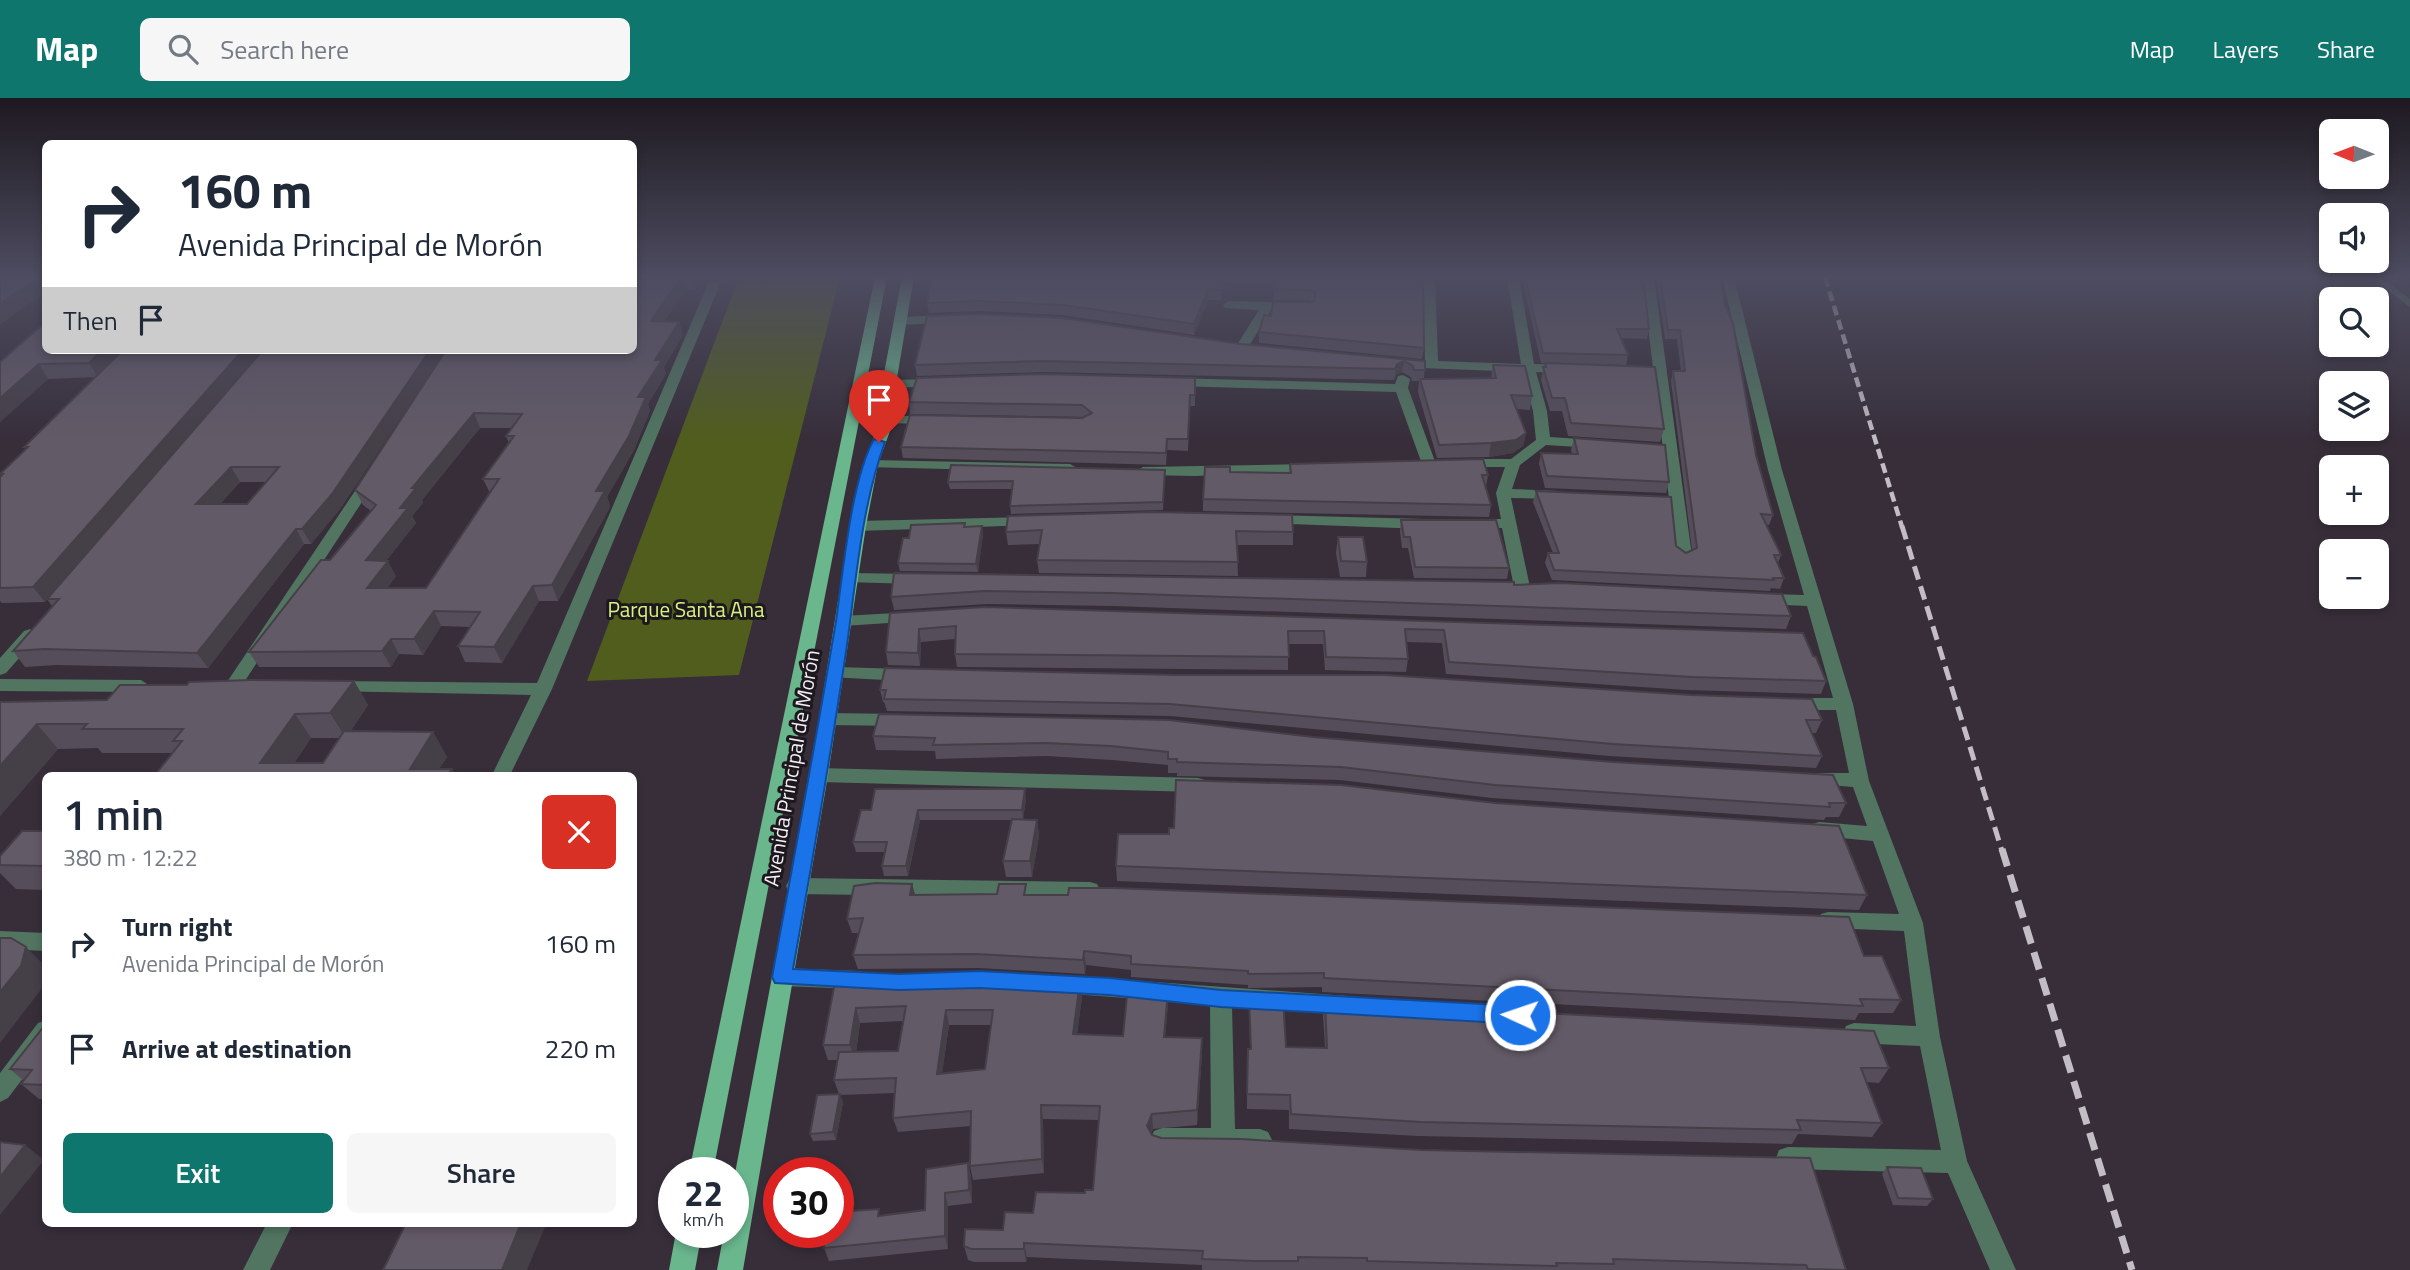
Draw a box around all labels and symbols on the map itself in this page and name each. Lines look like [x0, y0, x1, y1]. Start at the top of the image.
north arrow [2319, 119, 2389, 189]
pin [849, 370, 909, 442]
park label: Parque Santa Ana [607, 593, 765, 625]
street label: Avenida Principal de Morón [754, 647, 828, 889]
position arrow [1483, 978, 1557, 1052]
speed limit sign: 30 [763, 1157, 854, 1248]

